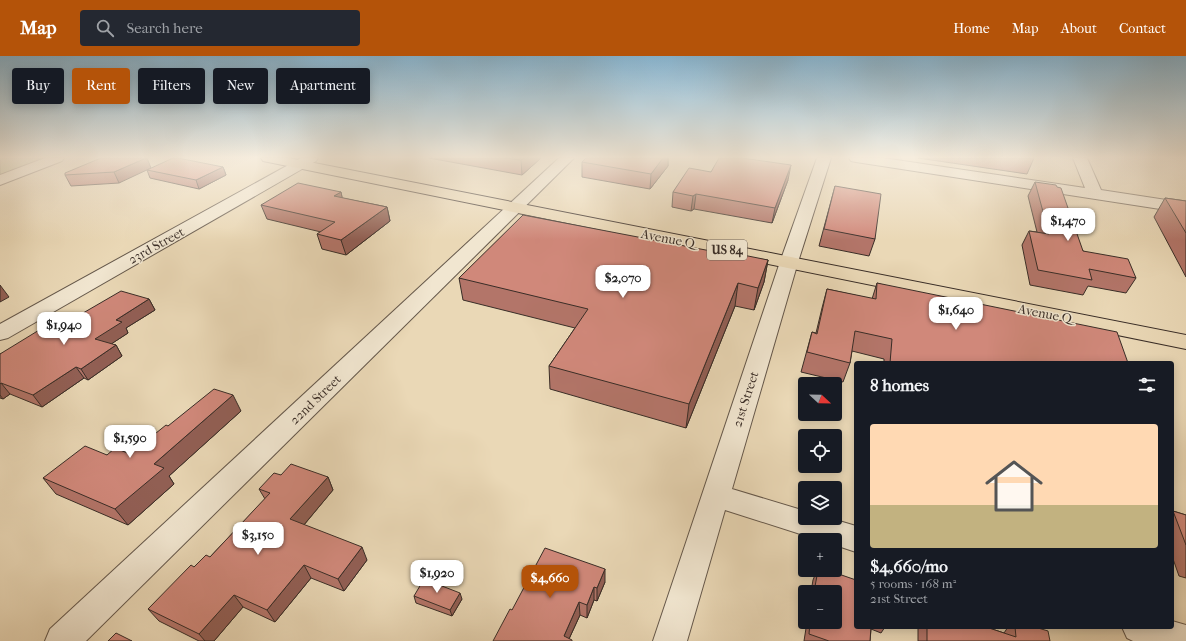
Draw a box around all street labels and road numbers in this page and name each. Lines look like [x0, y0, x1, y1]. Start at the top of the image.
street label: 23rd Street [126, 224, 187, 267]
street label: Avenue Q [639, 226, 700, 252]
road number: US 84 [707, 240, 747, 260]
street label: Avenue Q [1016, 301, 1077, 327]
street label: 21st Street [729, 369, 762, 429]
street label: 22nd Street [287, 371, 344, 427]

